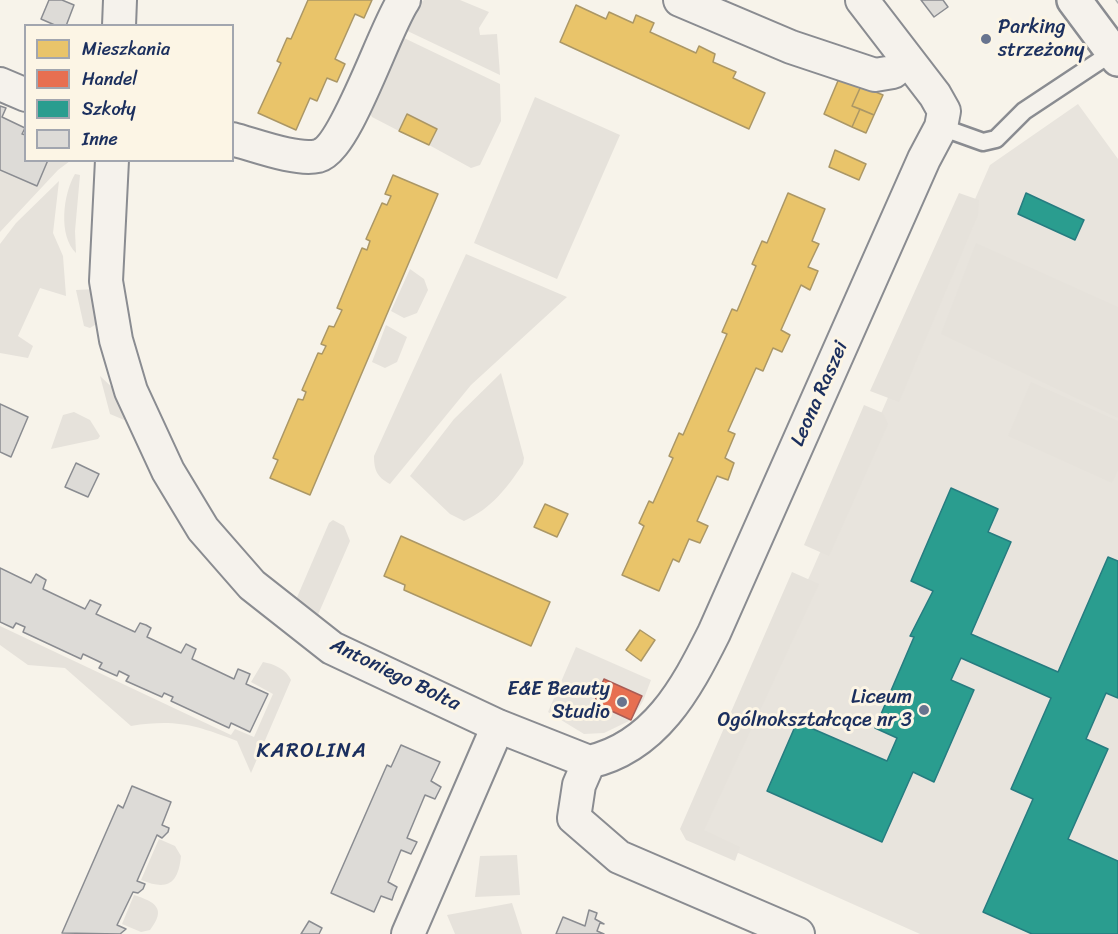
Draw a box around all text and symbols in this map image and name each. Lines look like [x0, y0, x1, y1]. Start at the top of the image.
place label: Parking strzeżony [998, 16, 1085, 63]
legend [24, 24, 234, 162]
marker: Parking strzeżony [979, 32, 993, 46]
text: Mieszkania [82, 33, 170, 65]
text: Handel [82, 63, 137, 95]
text: Szkoły [82, 93, 136, 125]
text: Inne [82, 123, 118, 155]
street label: Leona Raszei [786, 338, 854, 450]
street label: Antoniego Bolta [326, 633, 464, 717]
place label: E&E Beauty Studio [507, 678, 610, 725]
place label: Liceum Ogólnokształcące nr 3 [717, 686, 912, 733]
marker: E&E Beauty Studio [615, 695, 629, 709]
marker: Liceum Ogólnokształcące nr 3 [917, 703, 931, 717]
district label: KAROLINA [257, 739, 367, 765]

